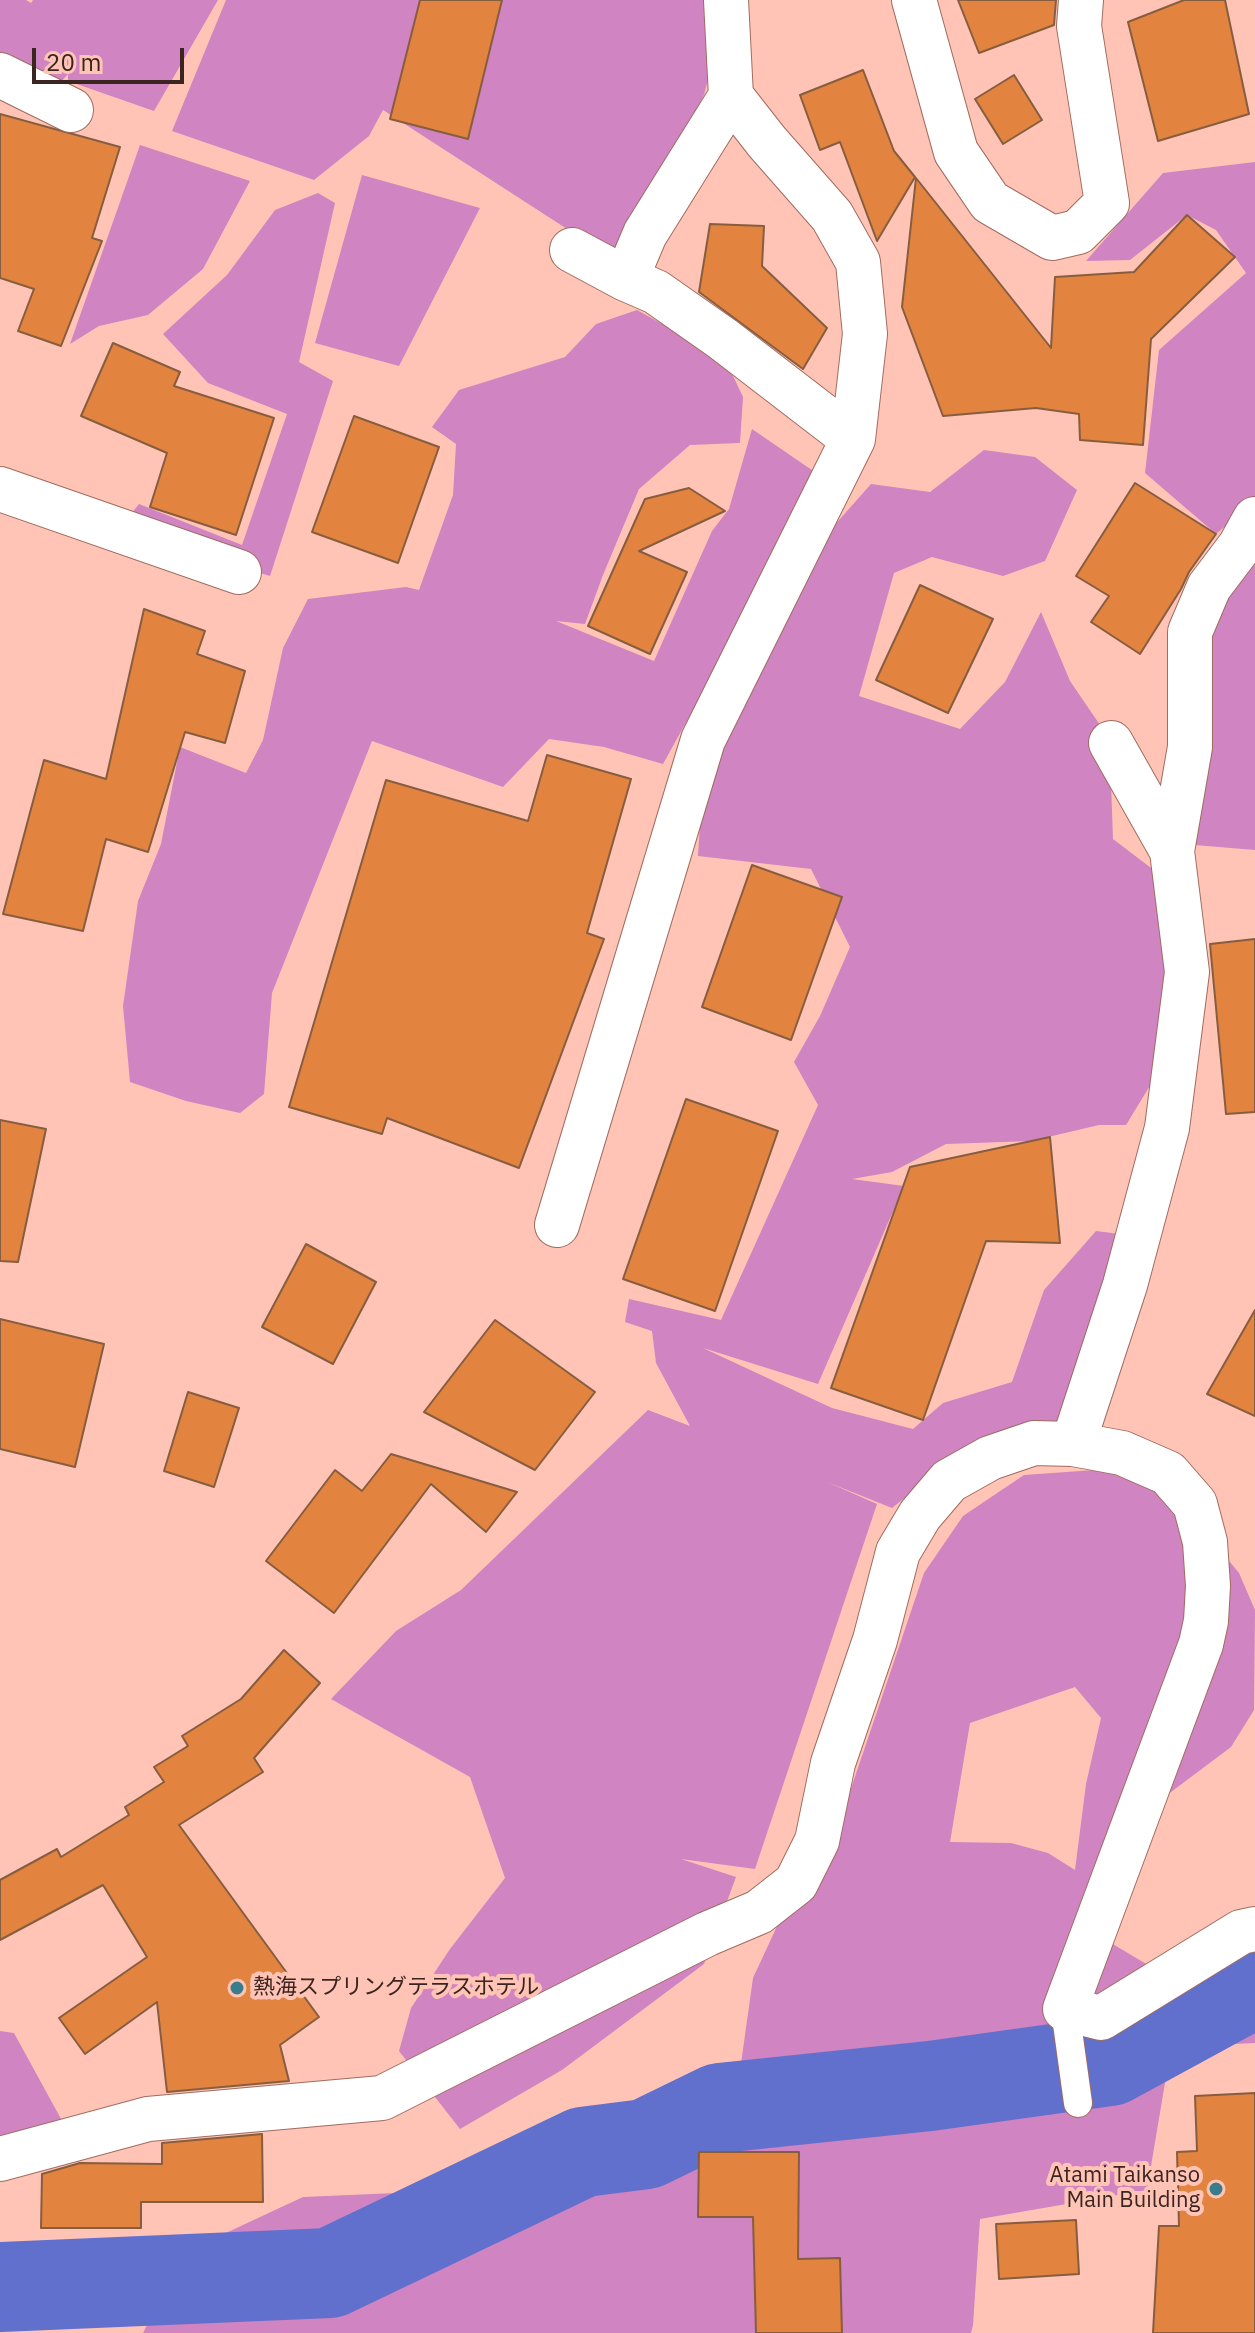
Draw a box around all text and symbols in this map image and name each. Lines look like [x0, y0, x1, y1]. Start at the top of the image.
scale bar [36, 32, 188, 82]
text: 20 m [46, 46, 101, 78]
place label: 熱海スプリングテラスホテル [253, 1975, 539, 2001]
marker: 熱海スプリングテラスホテル [228, 1979, 246, 1997]
place label: Atami Taikanso Main Building [1050, 2163, 1200, 2214]
marker: Atami Taikanso Main Building [1207, 2180, 1225, 2198]

